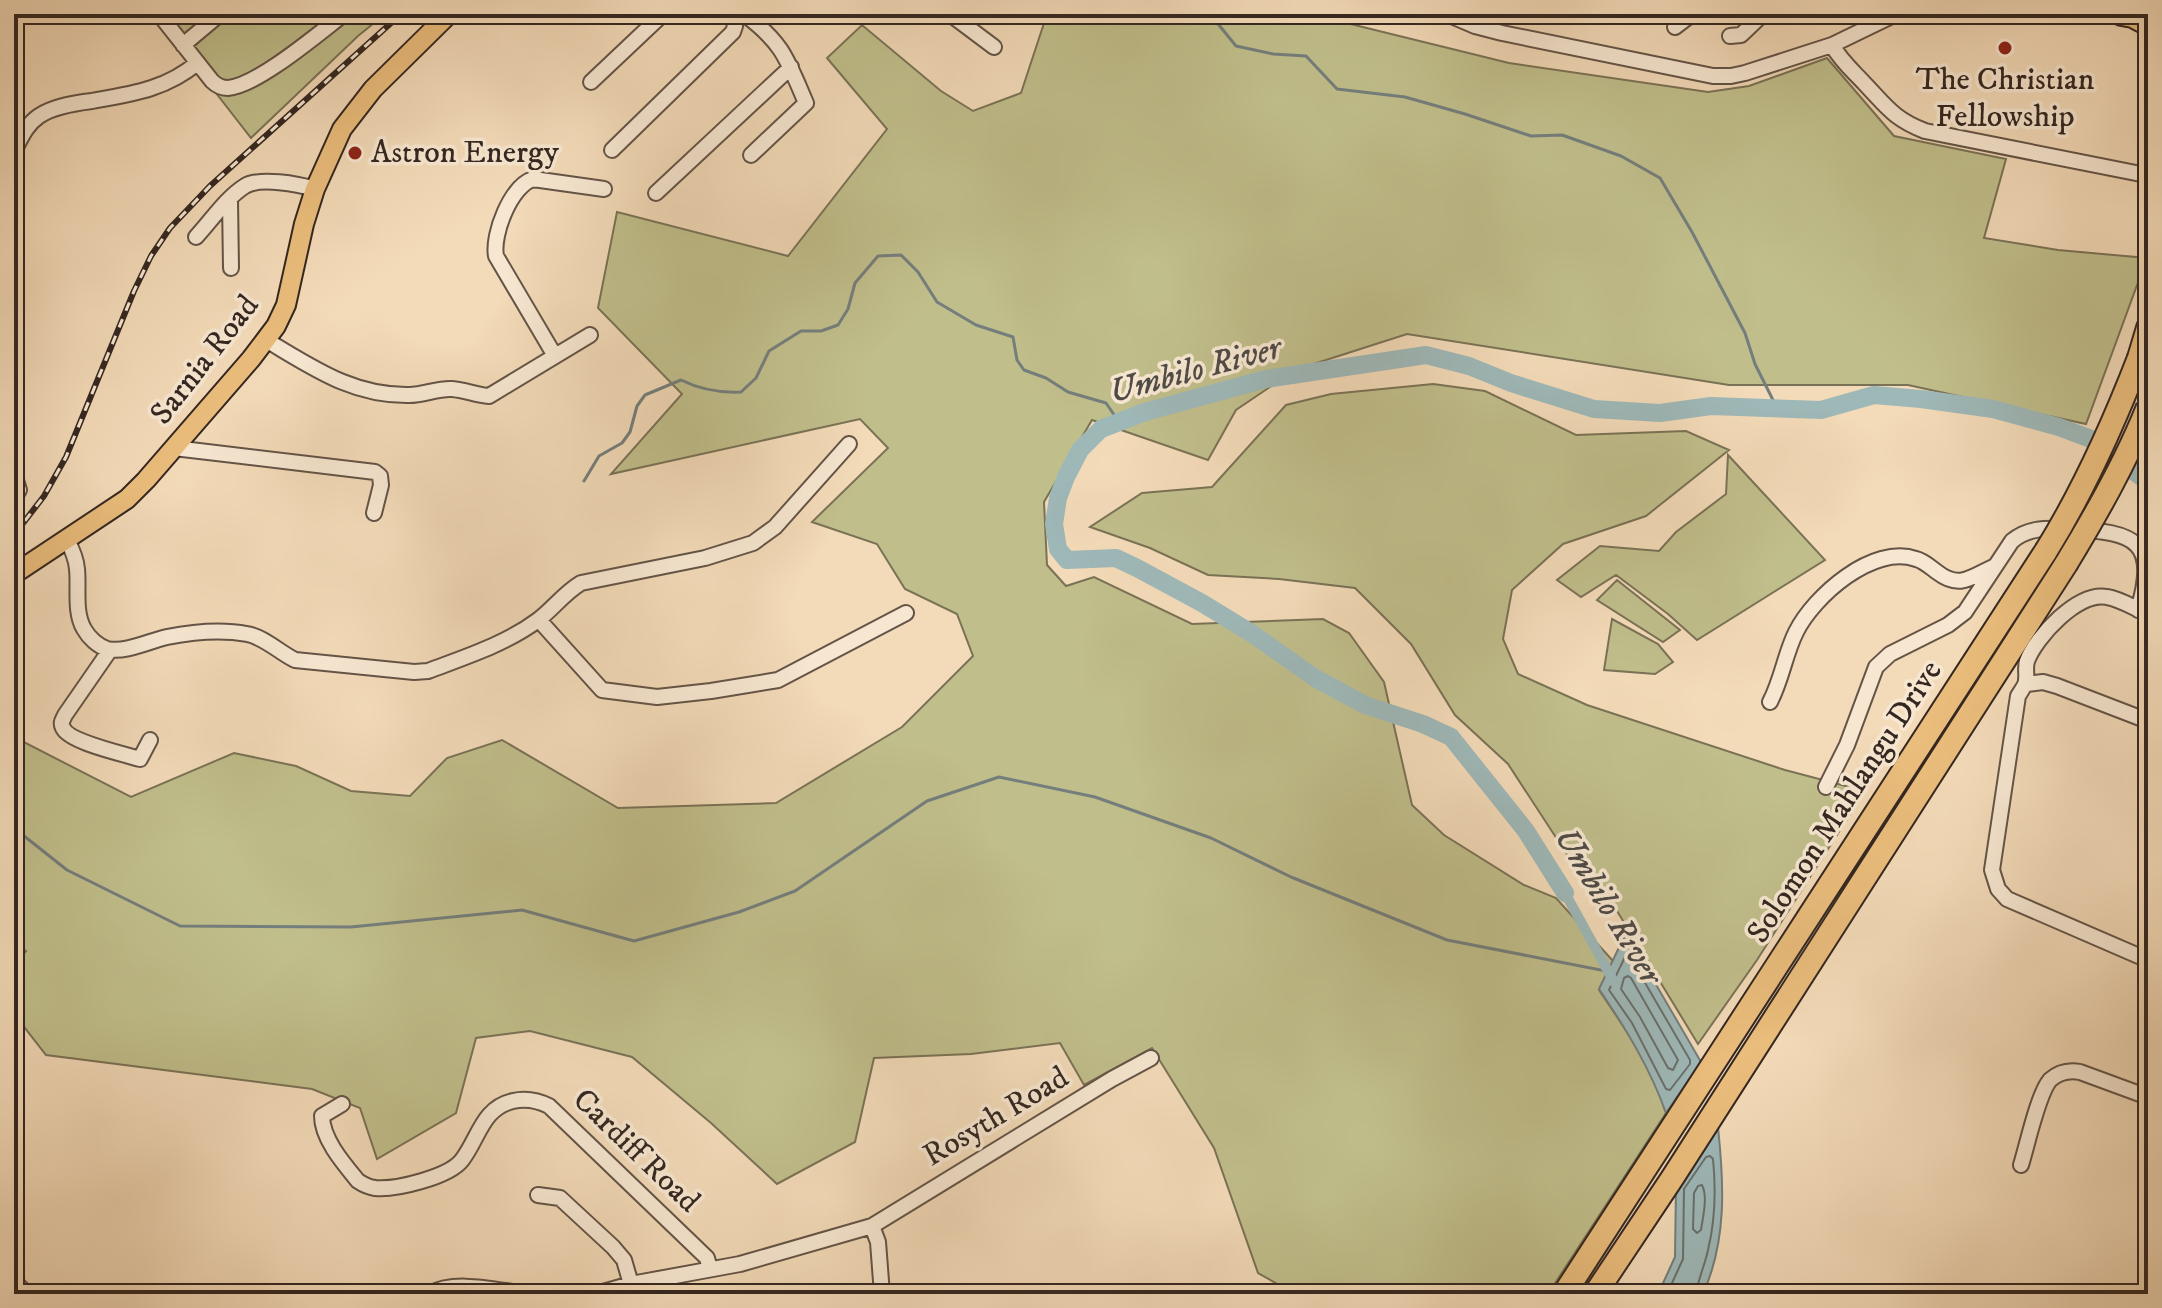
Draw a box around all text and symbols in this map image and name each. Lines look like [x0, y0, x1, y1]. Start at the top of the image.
marker: The Christian Fellowship [1996, 39, 2014, 57]
place label: The Christian Fellowship [1916, 60, 2095, 137]
place label: Astron Energy [371, 133, 560, 173]
marker: Astron Energy [346, 144, 364, 162]
street label: Sarnia Road [142, 287, 268, 433]
water label: Umbilo River [1104, 326, 1288, 413]
street label: Solomon Mahlangu Drive [1739, 653, 1951, 951]
water label: Umbilo River [1545, 820, 1673, 995]
street label: Rosyth Road [916, 1058, 1076, 1176]
street label: Cardiff Road [564, 1080, 708, 1222]

